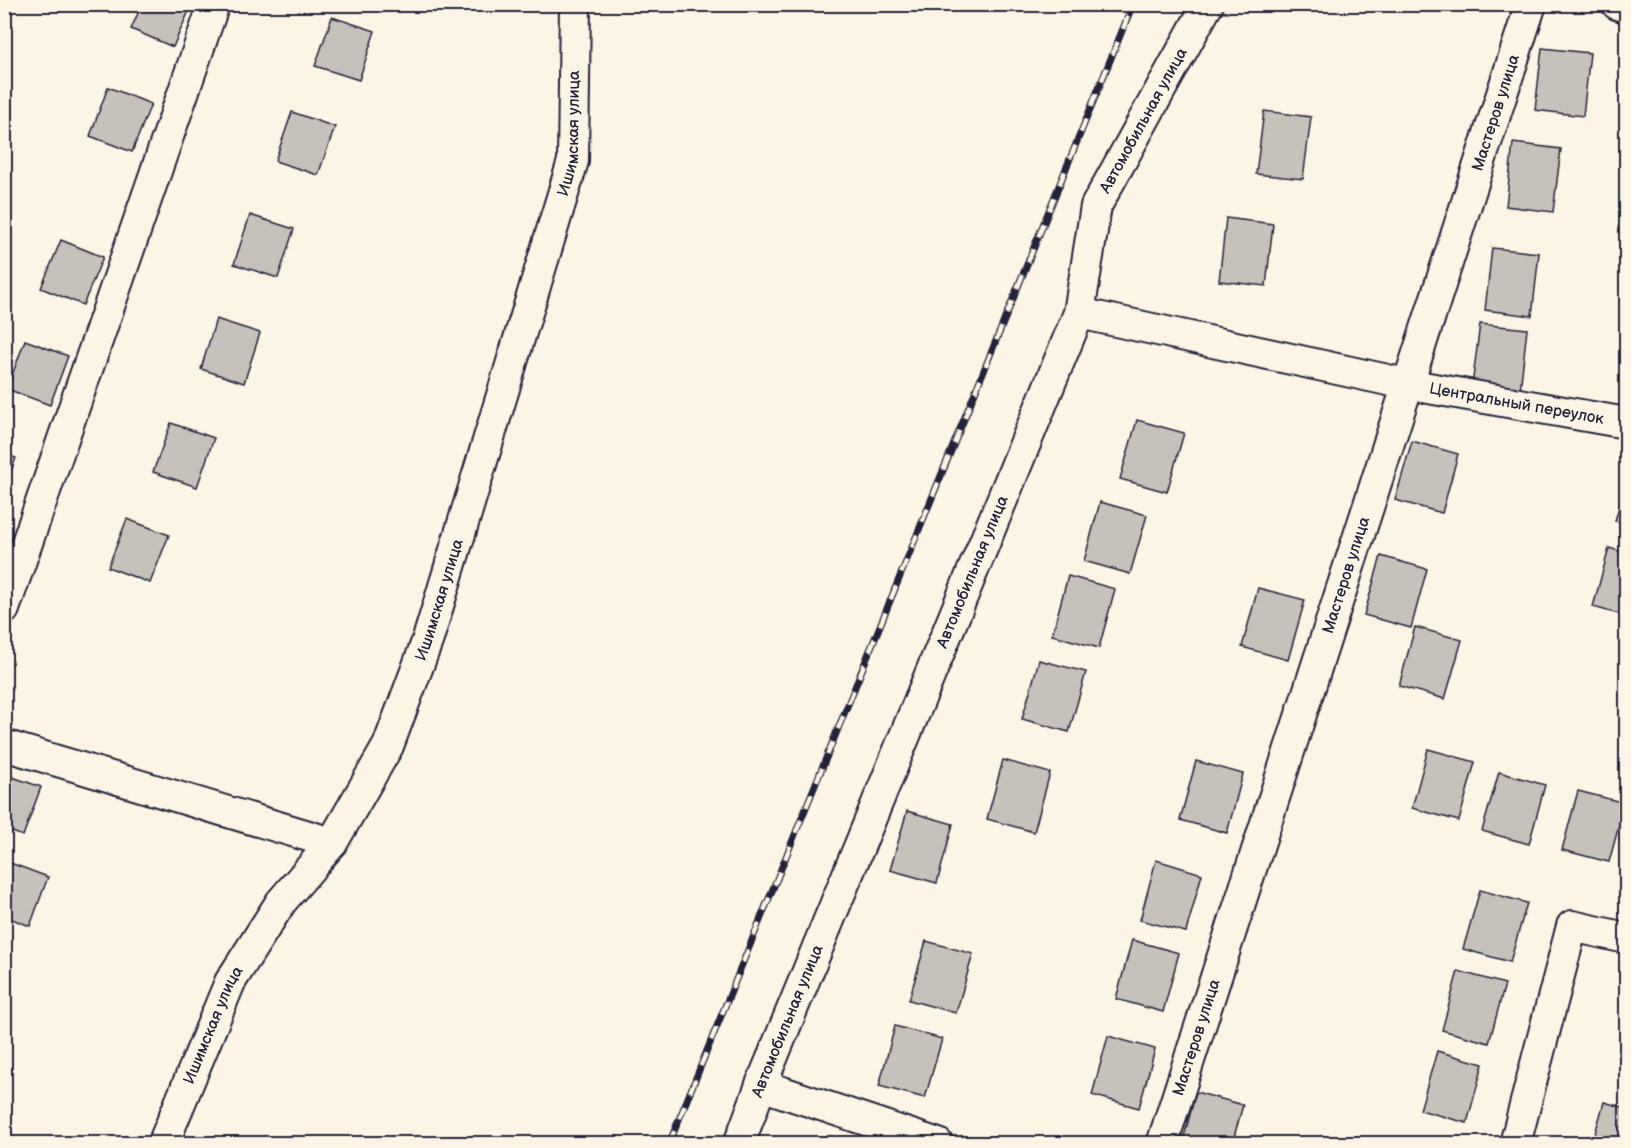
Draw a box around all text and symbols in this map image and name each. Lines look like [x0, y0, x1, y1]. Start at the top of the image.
street label: Автомобильная улица [1095, 44, 1192, 197]
street label: Мастеров улица [1468, 51, 1524, 173]
street label: Ишимская улица [553, 70, 584, 199]
street label: Центральный переулок [1428, 379, 1606, 428]
street label: Автомобильная улица [932, 492, 1012, 652]
street label: Мастеров улица [1318, 514, 1374, 636]
street label: Ишимская улица [411, 536, 467, 664]
street label: Автомобильная улица [747, 942, 827, 1101]
street label: Ишимская улица [179, 962, 247, 1087]
street label: Мастеров улица [1169, 976, 1224, 1098]

